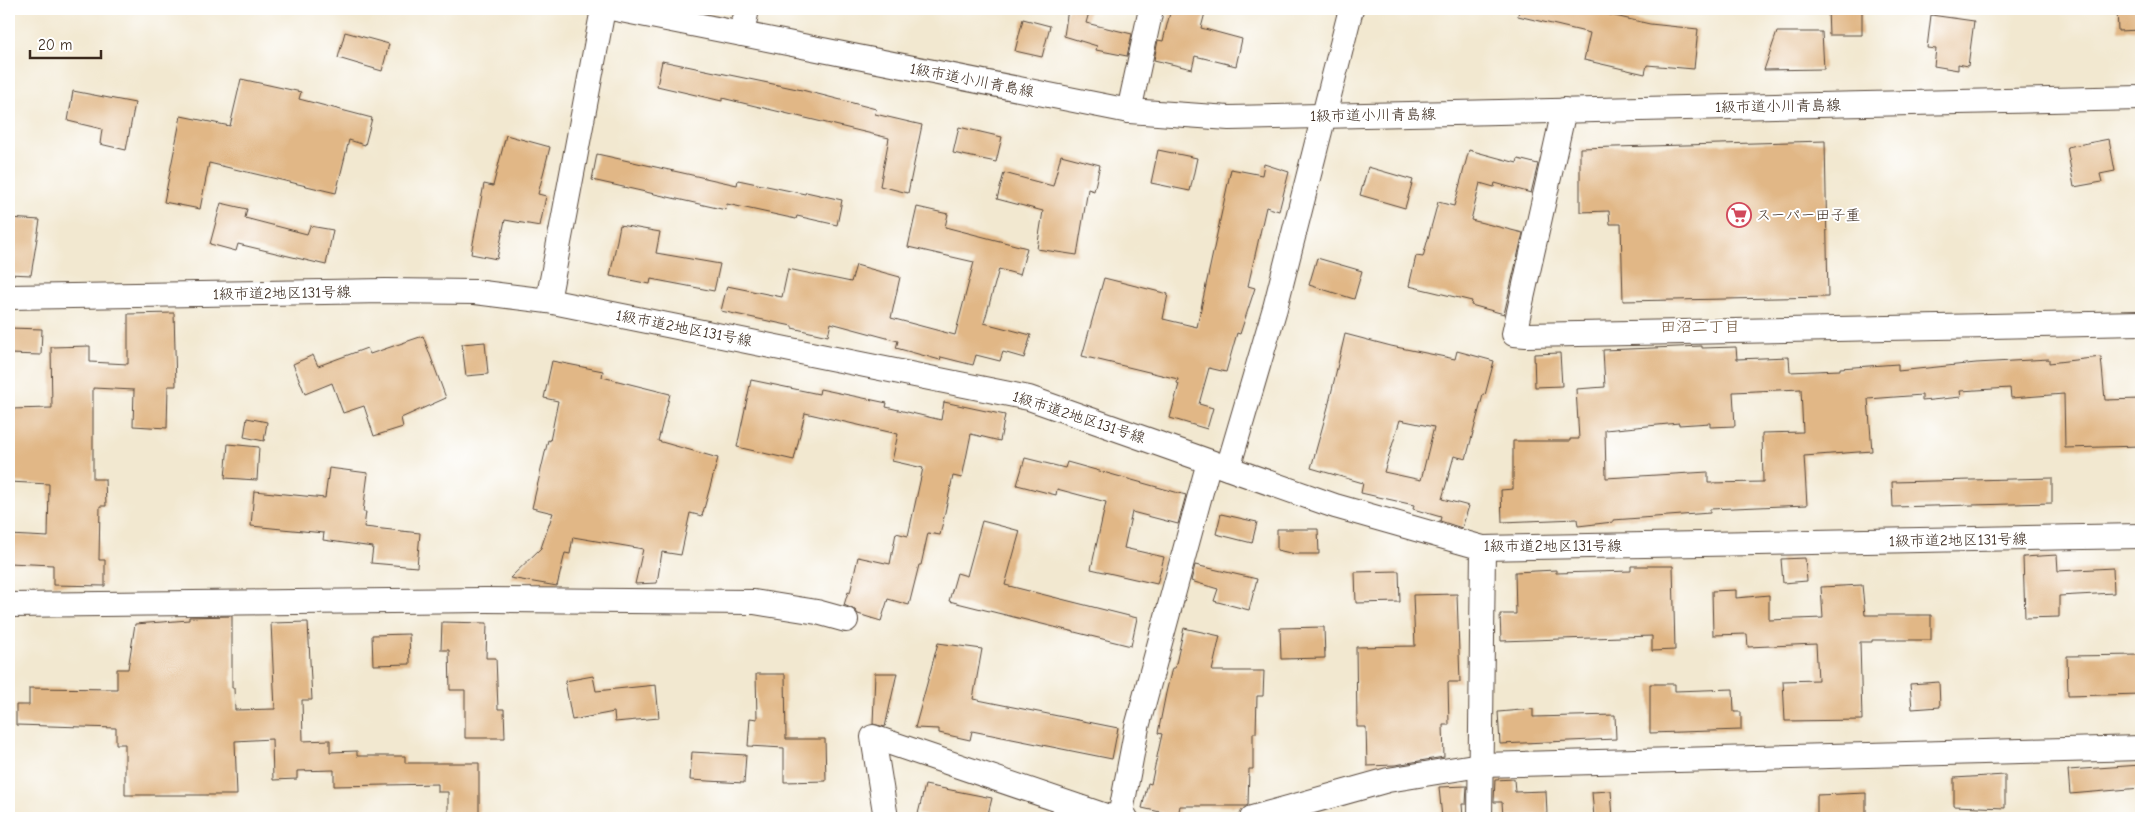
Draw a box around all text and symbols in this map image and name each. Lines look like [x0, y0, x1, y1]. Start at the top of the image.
scale bar [30, 28, 101, 60]
text: 20 m [38, 36, 72, 54]
street label: 1級市道小川青島線 [908, 59, 1036, 101]
street label: 1級市道小川青島線 [1715, 96, 1841, 116]
street label: 1級市道小川青島線 [1310, 105, 1436, 125]
supermarket icon: スーパー田子重 [1726, 202, 1752, 228]
place label: スーパー田子重 [1756, 206, 1860, 224]
street label: 1級市道2地区131号線 [213, 283, 351, 303]
street label: 1級市道2地区131号線 [614, 306, 754, 350]
district label: 田沼二丁目 [1660, 318, 1740, 336]
street label: 1級市道2地区131号線 [1010, 387, 1148, 447]
street label: 1級市道2地区131号線 [1889, 530, 2027, 550]
street label: 1級市道2地区131号線 [1484, 537, 1622, 555]

